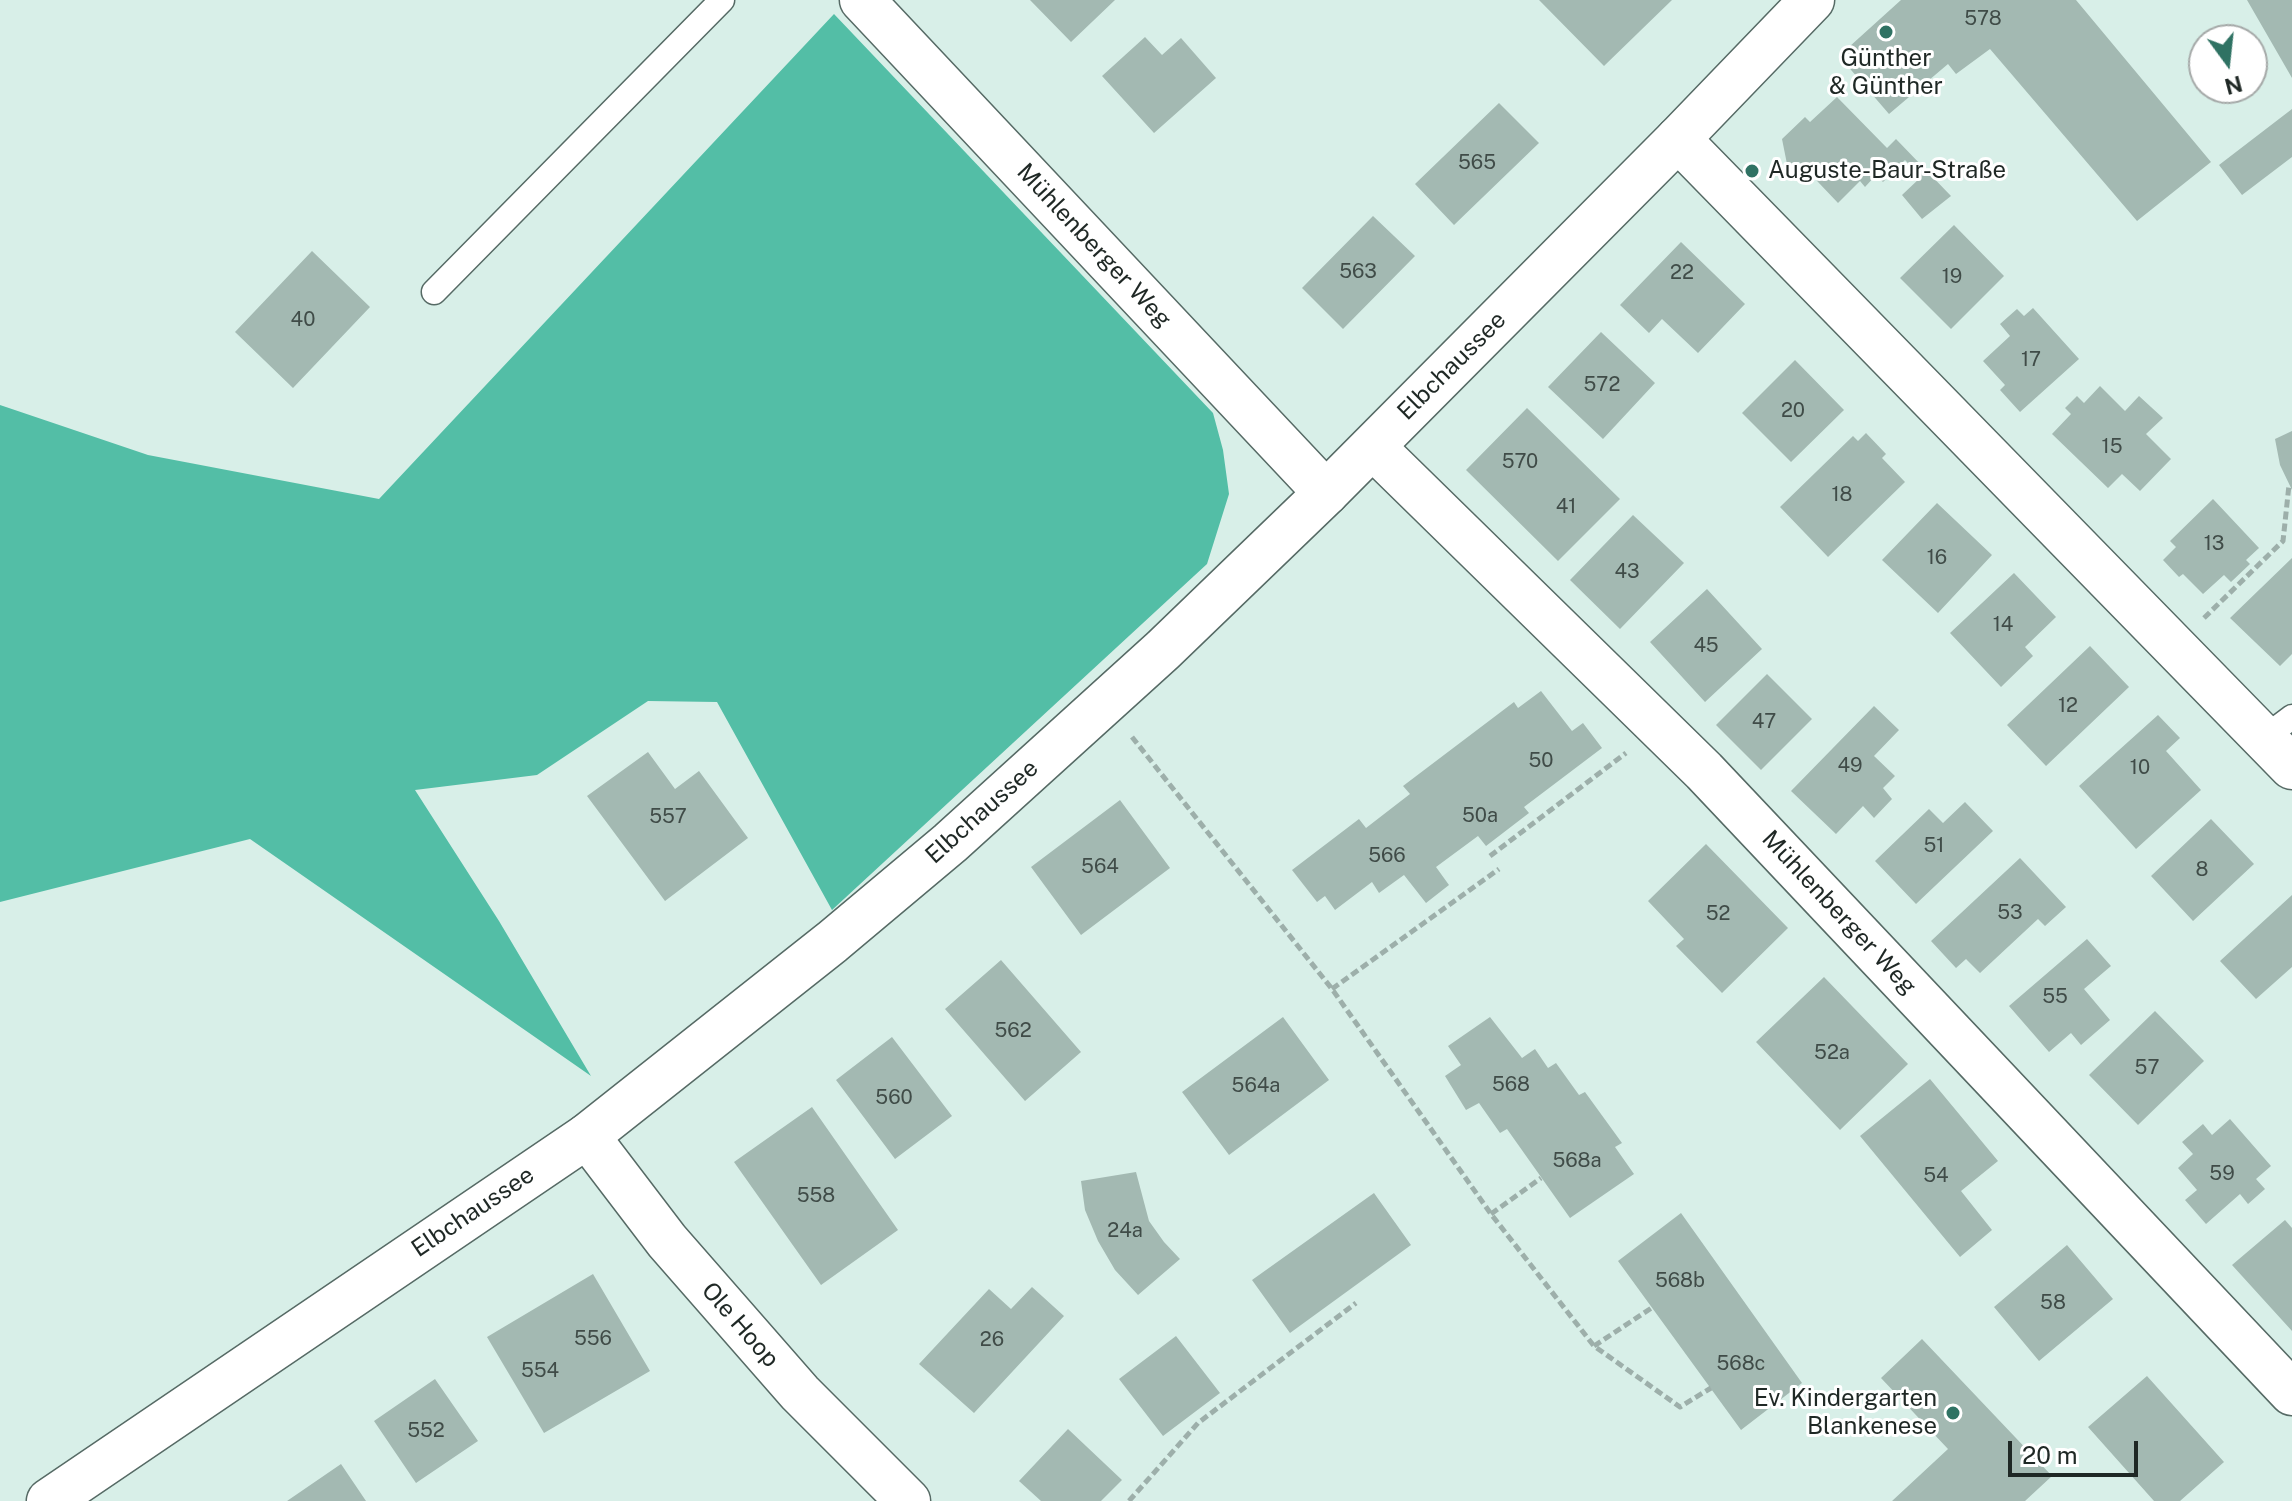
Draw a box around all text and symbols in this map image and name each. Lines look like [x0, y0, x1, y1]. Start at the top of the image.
house number: 578 [1964, 7, 2002, 31]
marker: Günther & Günther [1877, 23, 1895, 41]
north arrow [2188, 24, 2268, 104]
place label: Günther & Günther [1829, 45, 1943, 101]
text: N [2222, 70, 2245, 100]
house number: 565 [1458, 151, 1496, 175]
place label: Auguste-Baur-Straße [1768, 157, 2006, 185]
street label: Mühlenberger Weg [1011, 158, 1177, 334]
marker: Auguste-Baur-Straße [1743, 162, 1761, 180]
house number: 563 [1339, 260, 1377, 284]
house number: 22 [1670, 261, 1694, 285]
house number: 19 [1942, 265, 1962, 289]
street label: Elbchaussee [1392, 306, 1512, 426]
house number: 40 [291, 308, 315, 332]
house number: 17 [2021, 348, 2041, 372]
house number: 572 [1584, 373, 1620, 397]
house number: 20 [1781, 399, 1805, 423]
house number: 15 [2102, 435, 2122, 459]
house number: 570 [1502, 450, 1538, 474]
house number: 18 [1831, 483, 1853, 507]
house number: 41 [1556, 495, 1576, 519]
house number: 13 [2204, 532, 2224, 556]
house number: 16 [1927, 546, 1947, 570]
house number: 43 [1614, 560, 1640, 584]
house number: 14 [1993, 613, 2013, 637]
house number: 45 [1693, 634, 1719, 658]
house number: 12 [2058, 694, 2078, 718]
house number: 47 [1752, 710, 1776, 734]
house number: 50 [1528, 749, 1554, 773]
street label: Elbchaussee [920, 754, 1044, 870]
house number: 49 [1837, 754, 1863, 778]
house number: 10 [2130, 756, 2150, 780]
house number: 50a [1462, 804, 1498, 828]
house number: 557 [649, 805, 687, 829]
street label: Mühlenberger Weg [1756, 825, 1922, 1001]
house number: 51 [1924, 834, 1944, 858]
house number: 566 [1368, 844, 1406, 868]
house number: 564 [1081, 855, 1119, 879]
house number: 8 [2196, 858, 2208, 882]
house number: 53 [1997, 901, 2023, 925]
house number: 52 [1706, 902, 1730, 926]
house number: 55 [2042, 985, 2068, 1009]
house number: 562 [994, 1019, 1032, 1043]
house number: 52a [1814, 1041, 1850, 1065]
house number: 57 [2135, 1056, 2159, 1080]
house number: 568 [1492, 1073, 1530, 1097]
house number: 564a [1232, 1074, 1280, 1098]
house number: 560 [875, 1086, 913, 1110]
house number: 568a [1552, 1149, 1602, 1173]
street label: Elbchaussee [406, 1161, 540, 1263]
house number: 59 [2209, 1162, 2235, 1186]
house number: 54 [1923, 1164, 1949, 1188]
house number: 558 [797, 1184, 835, 1208]
house number: 24a [1107, 1219, 1143, 1243]
house number: 568b [1655, 1269, 1705, 1293]
street label: Ole Hoop [695, 1277, 785, 1373]
house number: 58 [2040, 1291, 2066, 1315]
house number: 556 [574, 1327, 612, 1351]
house number: 26 [980, 1328, 1004, 1352]
house number: 568c [1717, 1352, 1765, 1376]
house number: 554 [521, 1359, 559, 1383]
place label: Ev. Kindergarten Blankenese [1754, 1385, 1937, 1441]
marker: Ev. Kindergarten Blankenese [1944, 1404, 1962, 1422]
house number: 552 [407, 1419, 445, 1443]
scale bar [2012, 1425, 2142, 1475]
text: 20 m [2022, 1441, 2078, 1469]

